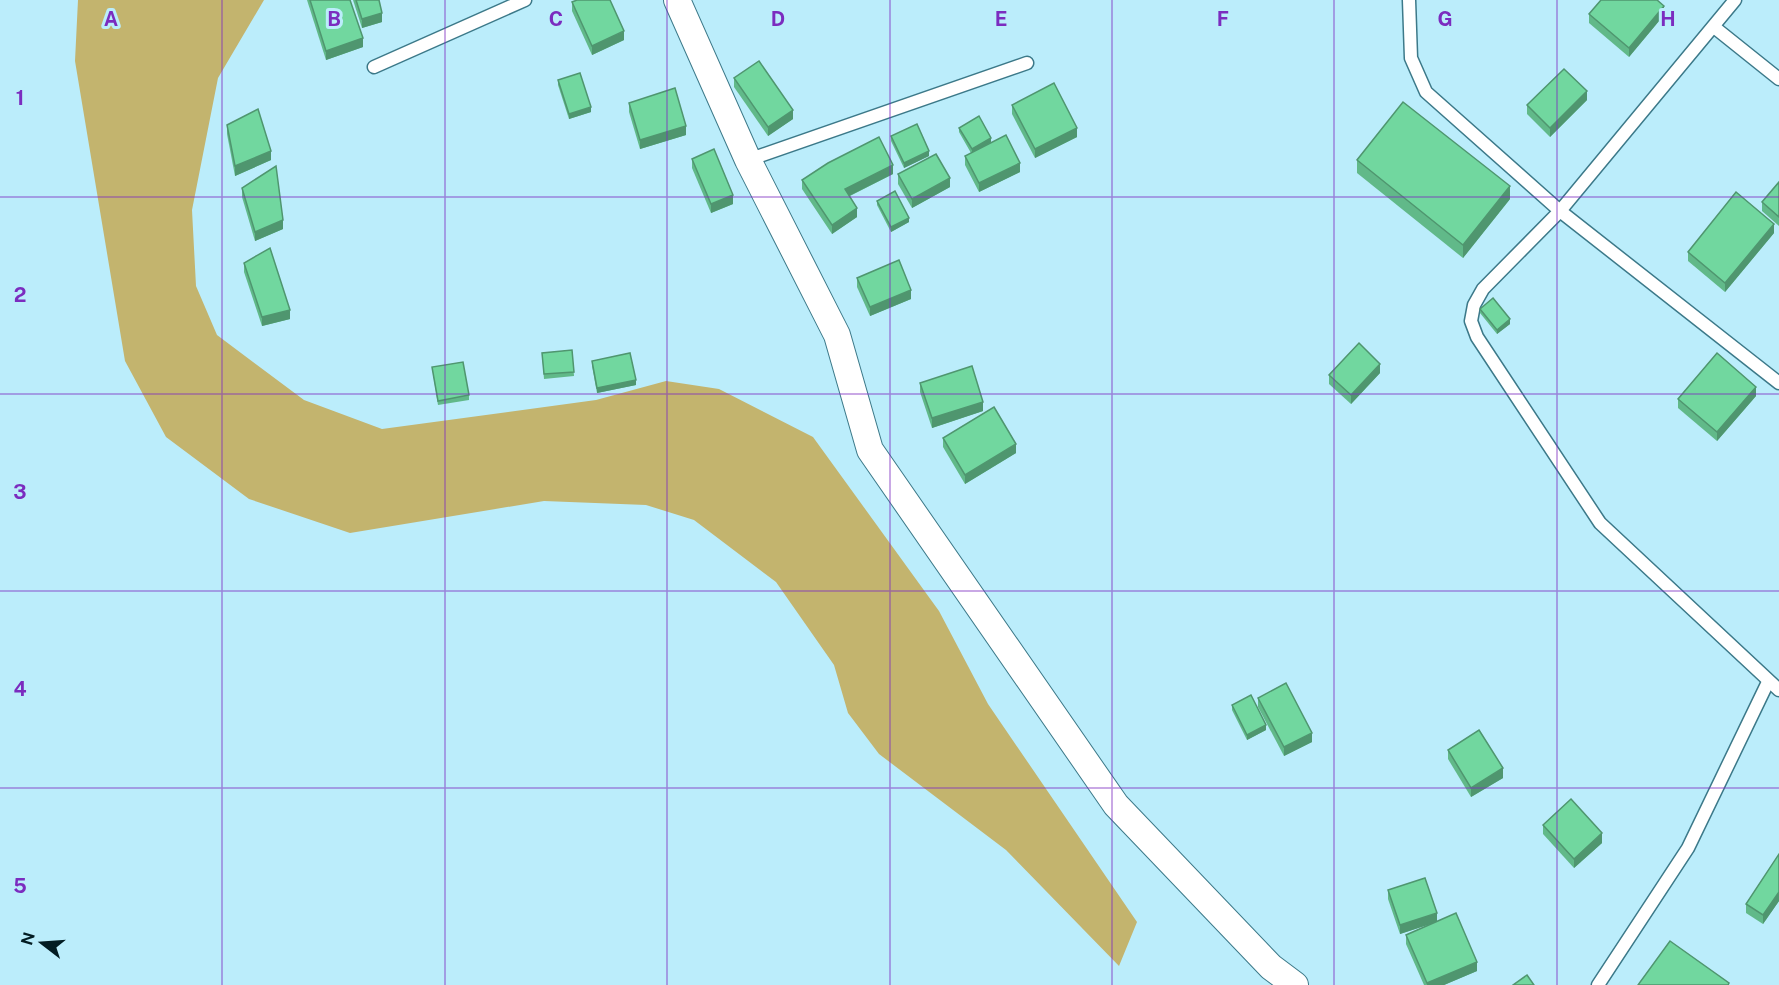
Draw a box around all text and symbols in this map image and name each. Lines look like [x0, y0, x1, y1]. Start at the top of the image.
text: A [104, 7, 118, 31]
text: B [327, 7, 341, 31]
text: C [549, 7, 563, 31]
text: D [771, 7, 785, 31]
text: E [995, 7, 1007, 31]
text: F [1217, 7, 1229, 31]
text: G [1437, 7, 1453, 31]
text: H [1660, 7, 1676, 31]
text: 1 [16, 86, 24, 110]
text: 2 [14, 283, 26, 307]
text: 3 [13, 480, 27, 504]
text: 4 [13, 677, 27, 701]
text: 5 [13, 874, 27, 898]
north arrow [12, 913, 72, 973]
text: N [17, 930, 39, 948]

